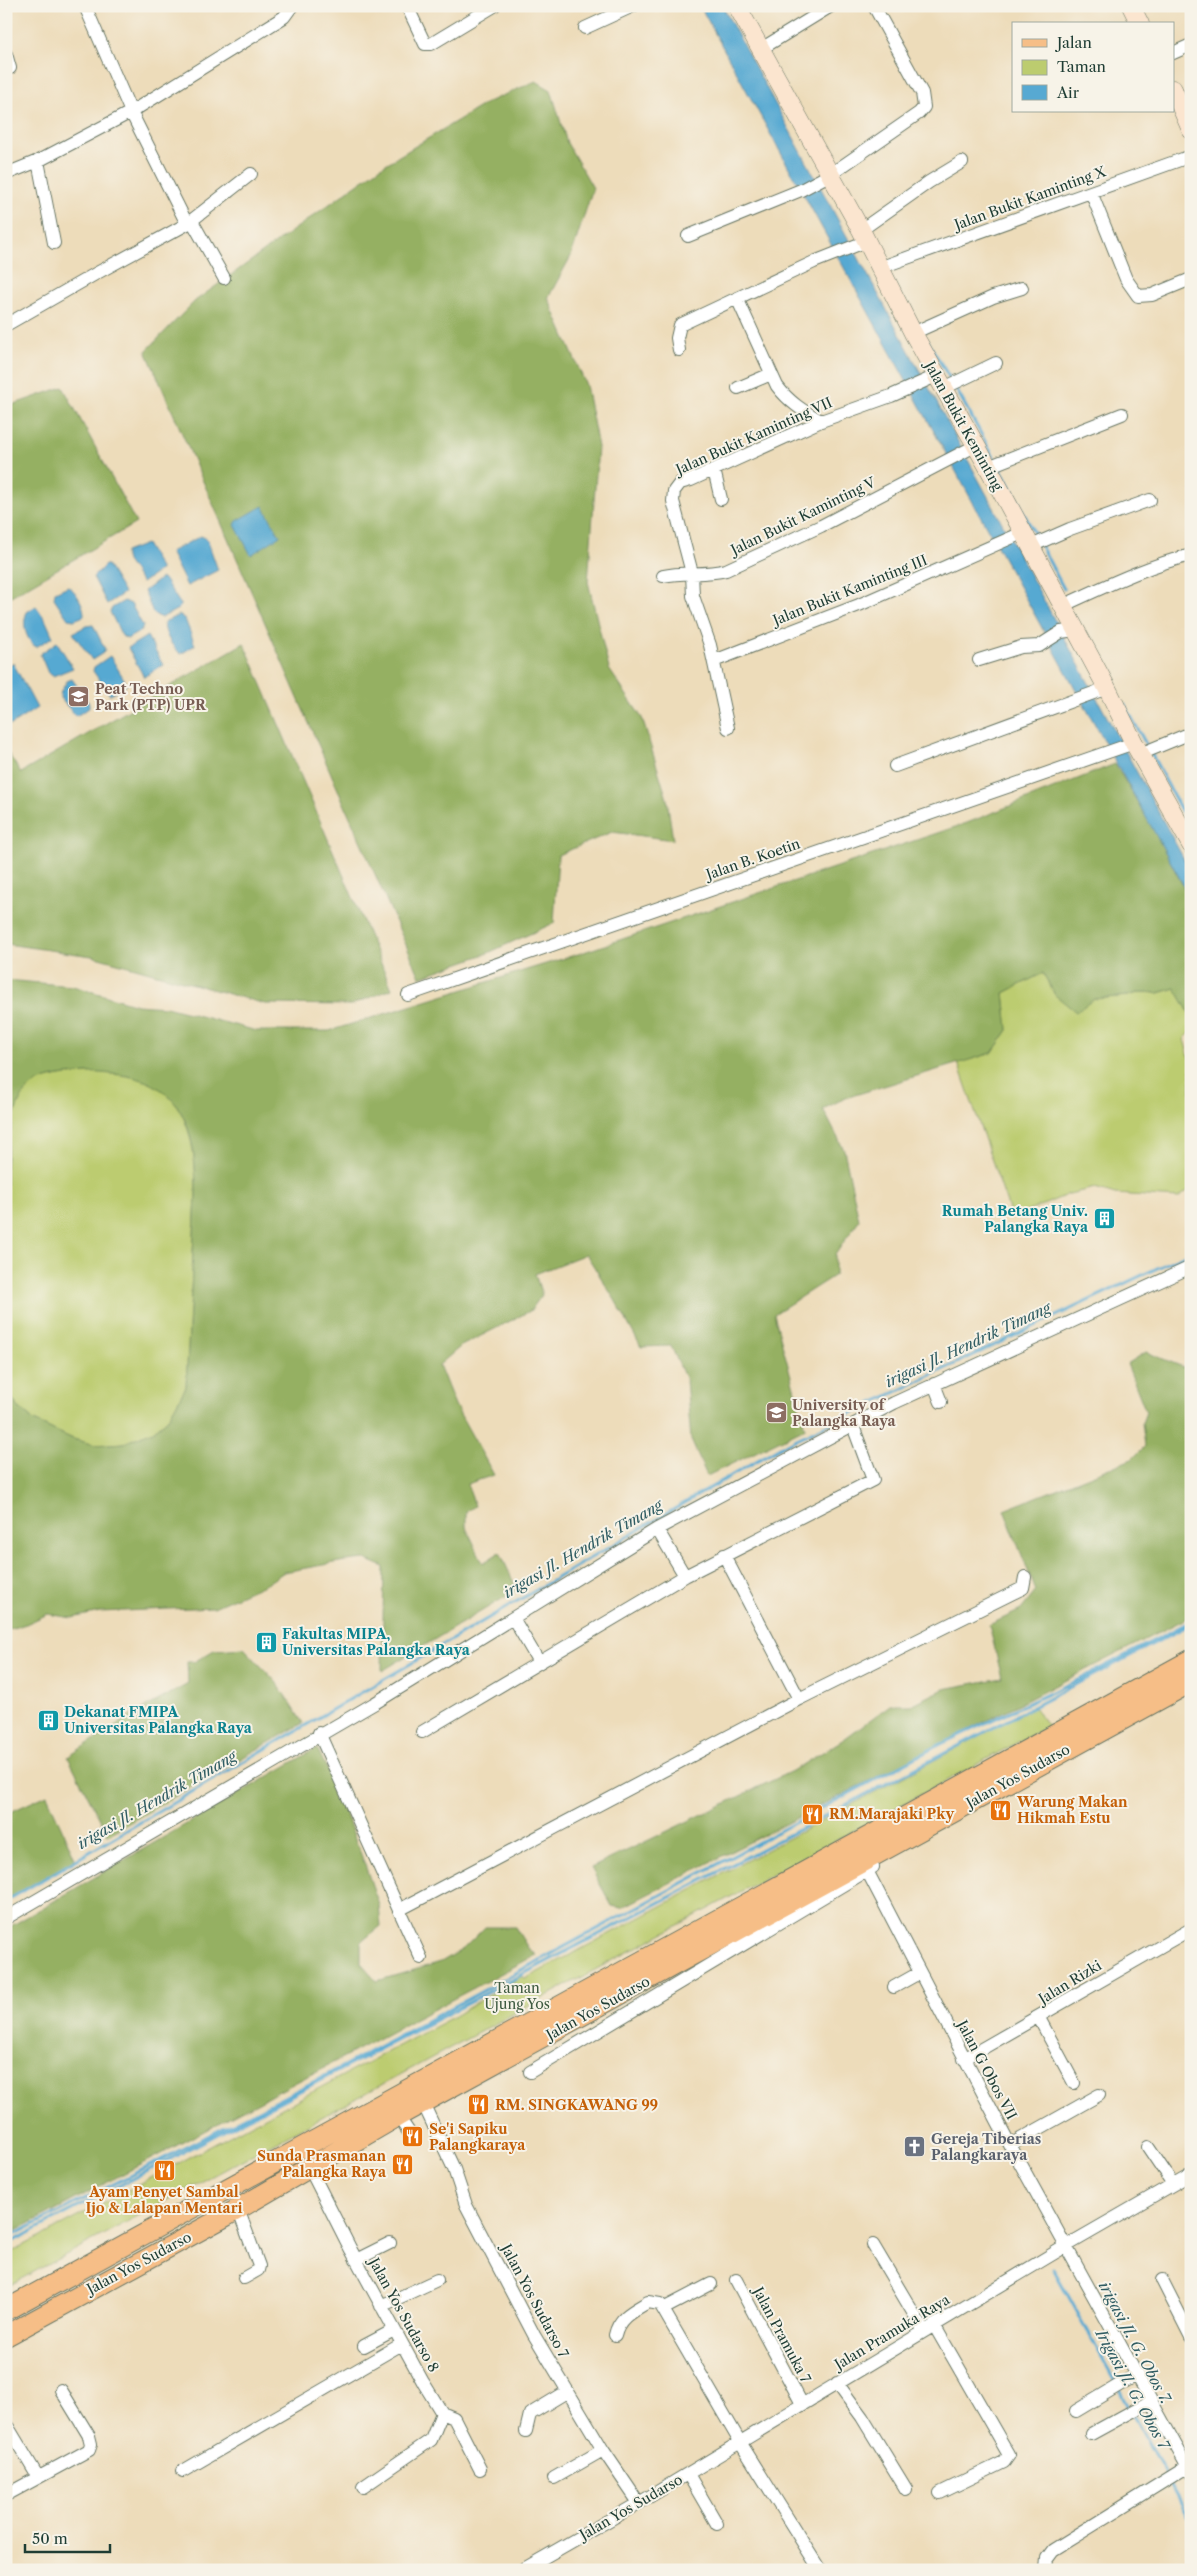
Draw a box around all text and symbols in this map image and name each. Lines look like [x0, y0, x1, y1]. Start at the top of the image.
legend [1012, 22, 1174, 112]
text: Jalan [1055, 33, 1092, 52]
text: Taman [1057, 57, 1107, 76]
text: Air [1056, 83, 1080, 102]
street label: Jalan Bukit Kaminting X [950, 162, 1109, 234]
street label: Jalan Bukit Keminting [920, 356, 1007, 494]
street label: Jalan Bukit Kaminting VII [671, 393, 835, 479]
street label: Jalan Bukit Kaminting V [726, 473, 879, 560]
street label: Jalan Bukit Kaminting III [768, 551, 930, 630]
place label: Peat Techno Park (PTP) UPR [95, 680, 207, 714]
school or university icon: Peat Techno Park (PTP) UPR [67, 685, 91, 709]
street label: Jalan B. Koetin [702, 834, 803, 884]
place label: Rumah Betang Univ. Palangka Raya [942, 1202, 1089, 1236]
building icon: Rumah Betang Univ. Palangka Raya [1092, 1207, 1116, 1231]
water label: irigasi Jl. Hendrik Timang [882, 1297, 1055, 1391]
place label: University of Palangka Raya [792, 1396, 897, 1430]
school or university icon: University of Palangka Raya [764, 1401, 788, 1425]
water label: irigasi Jl. Hendrik Timang [500, 1495, 667, 1602]
place label: Fakultas MIPA, Universitas Palangka Raya [282, 1625, 471, 1659]
building icon: Fakultas MIPA, Universitas Palangka Raya [254, 1630, 278, 1654]
place label: Dekanat FMIPA Universitas Palangka Raya [64, 1703, 253, 1737]
building icon: Dekanat FMIPA Universitas Palangka Raya [36, 1708, 60, 1732]
street label: Jalan Yos Sudarso [961, 1740, 1073, 1813]
water label: irigasi Jl. Hendrik Timang [74, 1746, 241, 1853]
place label: Warung Makan Hikmah Estu [1016, 1793, 1128, 1827]
restaurant icon: Warung Makan Hikmah Estu [989, 1798, 1013, 1822]
restaurant icon: RM.Marajaki Pky [801, 1802, 825, 1826]
place label: RM.Marajaki Pky [829, 1805, 954, 1823]
street label: Jalan Rizki [1034, 1956, 1105, 2009]
street label: Jalan Yos Sudarso [541, 1972, 653, 2045]
park label: Taman Ujung Yos [484, 1979, 550, 2013]
street label: Jalan G Obos VII [952, 2016, 1021, 2123]
restaurant icon: RM. SINGKAWANG 99 [467, 2093, 491, 2117]
place label: RM. SINGKAWANG 99 [495, 2096, 658, 2114]
place label: Se'i Sapiku Palangkaraya [429, 2120, 526, 2154]
restaurant icon: Se'i Sapiku Palangkaraya [401, 2125, 425, 2149]
place label: Gereja Tiberias Palangkaraya [931, 2130, 1041, 2164]
church icon: Gereja Tiberias Palangkaraya [903, 2135, 927, 2159]
place label: Sunda Prasmanan Palangka Raya [257, 2147, 387, 2181]
restaurant icon: Sunda Prasmanan Palangka Raya [390, 2152, 414, 2176]
restaurant icon: Ayam Penyet Sambal Ijo & Lalapan Mentari [152, 2158, 176, 2182]
place label: Ayam Penyet Sambal Ijo & Lalapan Mentari [85, 2183, 243, 2217]
street label: Jalan Yos Sudarso [82, 2228, 194, 2299]
street label: Jalan Yos Sudarso 7 [496, 2239, 573, 2361]
street label: Jalan Yos Sudarso 8 [364, 2253, 443, 2375]
water label: irigasi Jl. G. Obos 7. [1095, 2278, 1176, 2407]
street label: Jalan Pramuka 7 [748, 2282, 815, 2386]
street label: Jalan Pramuka Raya [829, 2290, 953, 2375]
water label: Irigasi Jl. G. Obos 7 [1091, 2325, 1174, 2454]
street label: Jalan Yos Sudarso [575, 2470, 686, 2545]
scale bar [25, 2521, 110, 2553]
text: 50 m [32, 2529, 68, 2548]

